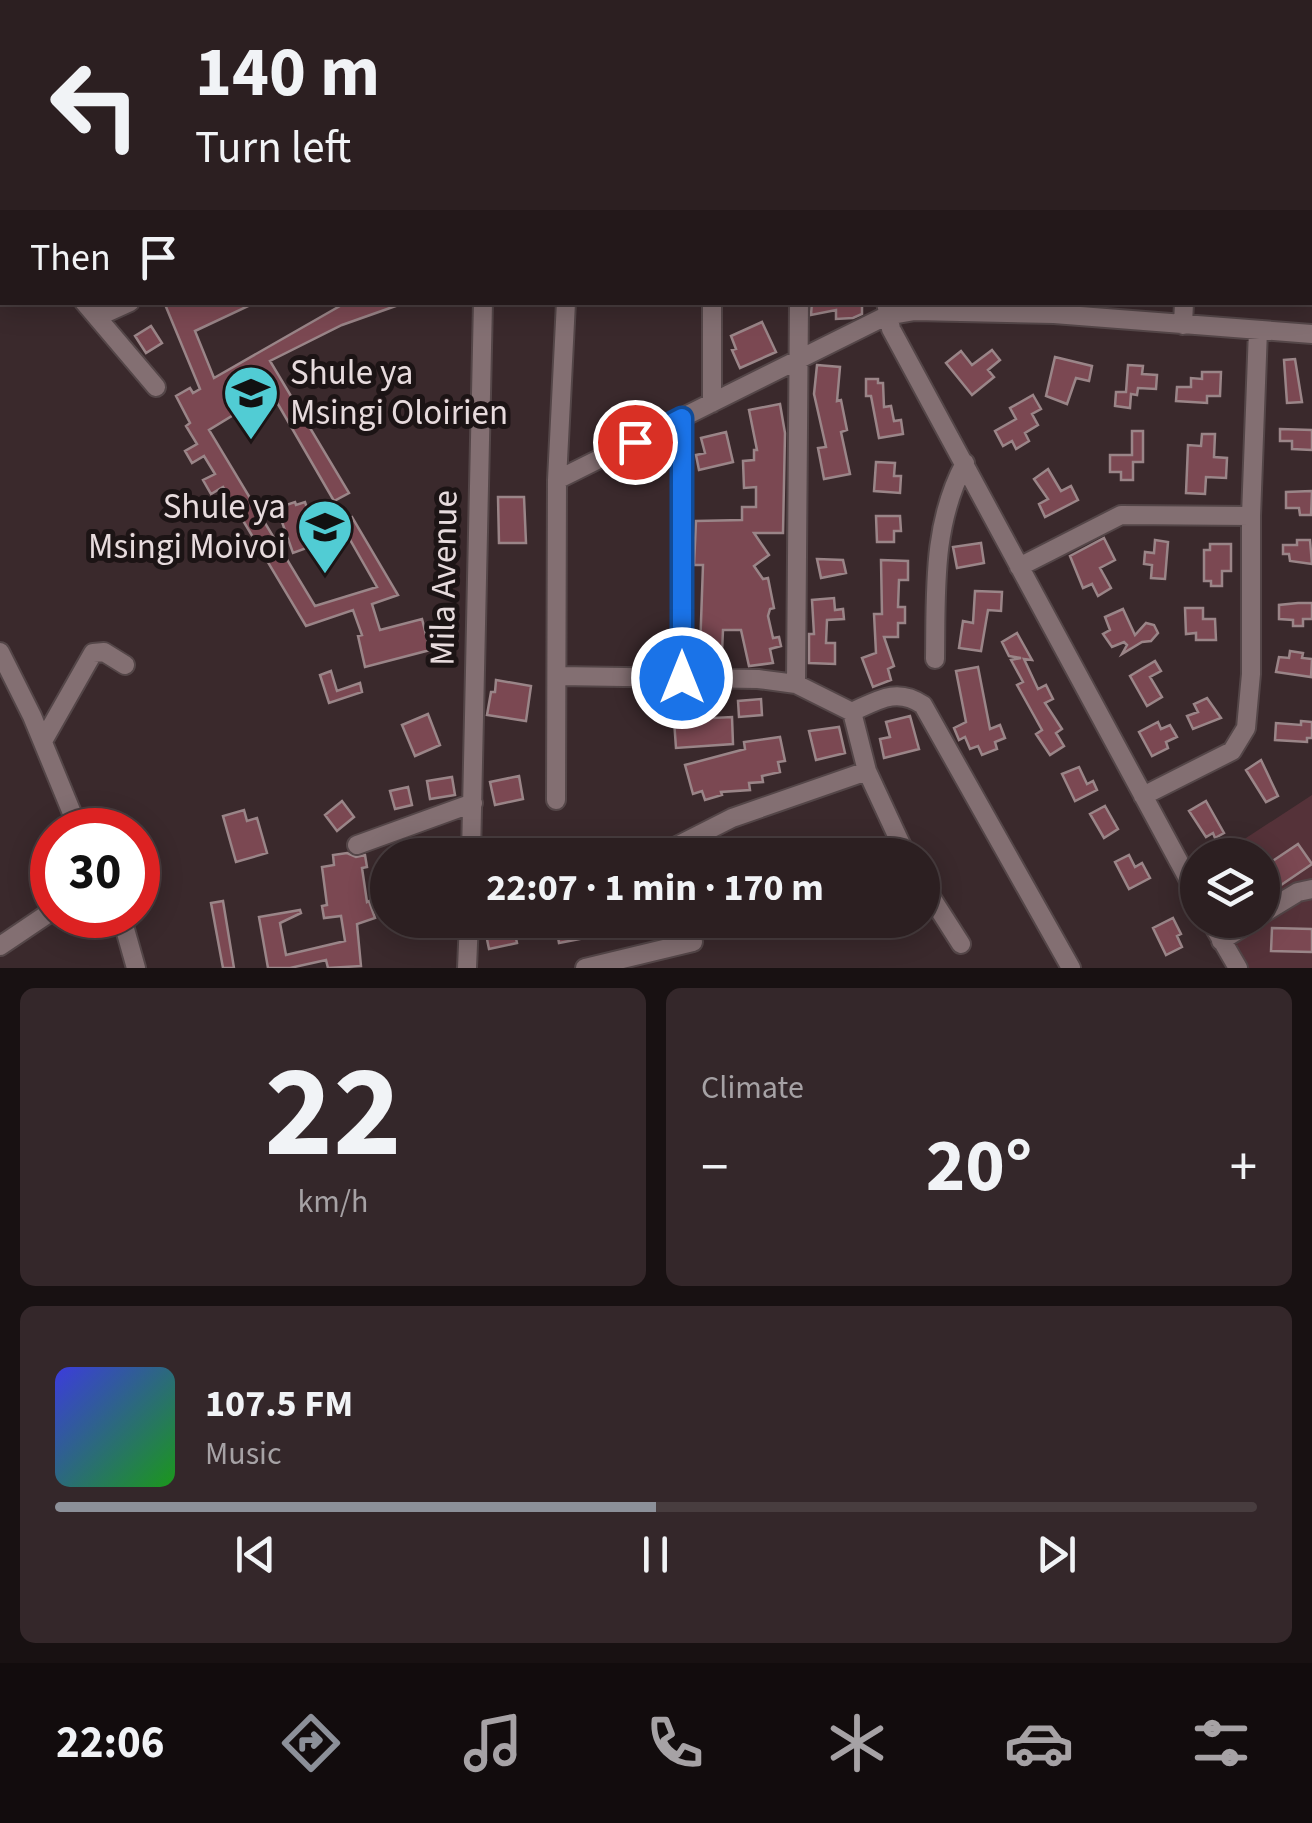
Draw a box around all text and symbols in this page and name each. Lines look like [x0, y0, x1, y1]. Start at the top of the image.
text: 140 m [195, 23, 380, 123]
icon: left [30, 40, 160, 170]
text: Turn left [195, 116, 351, 180]
icon: arrive [131, 230, 186, 285]
text: Then [30, 231, 111, 285]
place label: Shule ya Msingi Oloirien [290, 348, 508, 438]
school or university icon: Shule ya Msingi Oloirien [221, 363, 281, 442]
pin [593, 400, 678, 485]
icon: arrive [608, 415, 663, 470]
place label: Shule ya Msingi Moivoi [88, 482, 286, 572]
street label: Mila Avenue [417, 490, 471, 666]
school or university icon: Shule ya Msingi Moivoi [295, 497, 355, 576]
position arrow [630, 626, 734, 730]
speed limit sign: 30 [30, 808, 160, 938]
map controls [1180, 838, 1280, 938]
button: layers [1180, 838, 1280, 938]
text: 22:07 · 1 min · 170 m [486, 861, 824, 915]
text: 22 [264, 1021, 402, 1206]
text: Climate [701, 1065, 804, 1111]
text: 20° [926, 1113, 1032, 1220]
text: − [701, 1129, 728, 1207]
text: + [1230, 1129, 1257, 1207]
text: km/h [298, 1179, 368, 1225]
text: 107.5 FM [205, 1377, 353, 1431]
text: Music [205, 1431, 282, 1477]
icon: previous [228, 1527, 283, 1582]
icon: pause [628, 1527, 683, 1582]
icon: next [1029, 1527, 1084, 1582]
icon: directions [276, 1708, 346, 1778]
icon: music [458, 1708, 528, 1778]
icon: phone [640, 1708, 710, 1778]
icon: climate [822, 1708, 892, 1778]
icon: car [1004, 1708, 1074, 1778]
icon: filters [1186, 1708, 1256, 1778]
text: 22:06 [56, 1711, 165, 1775]

